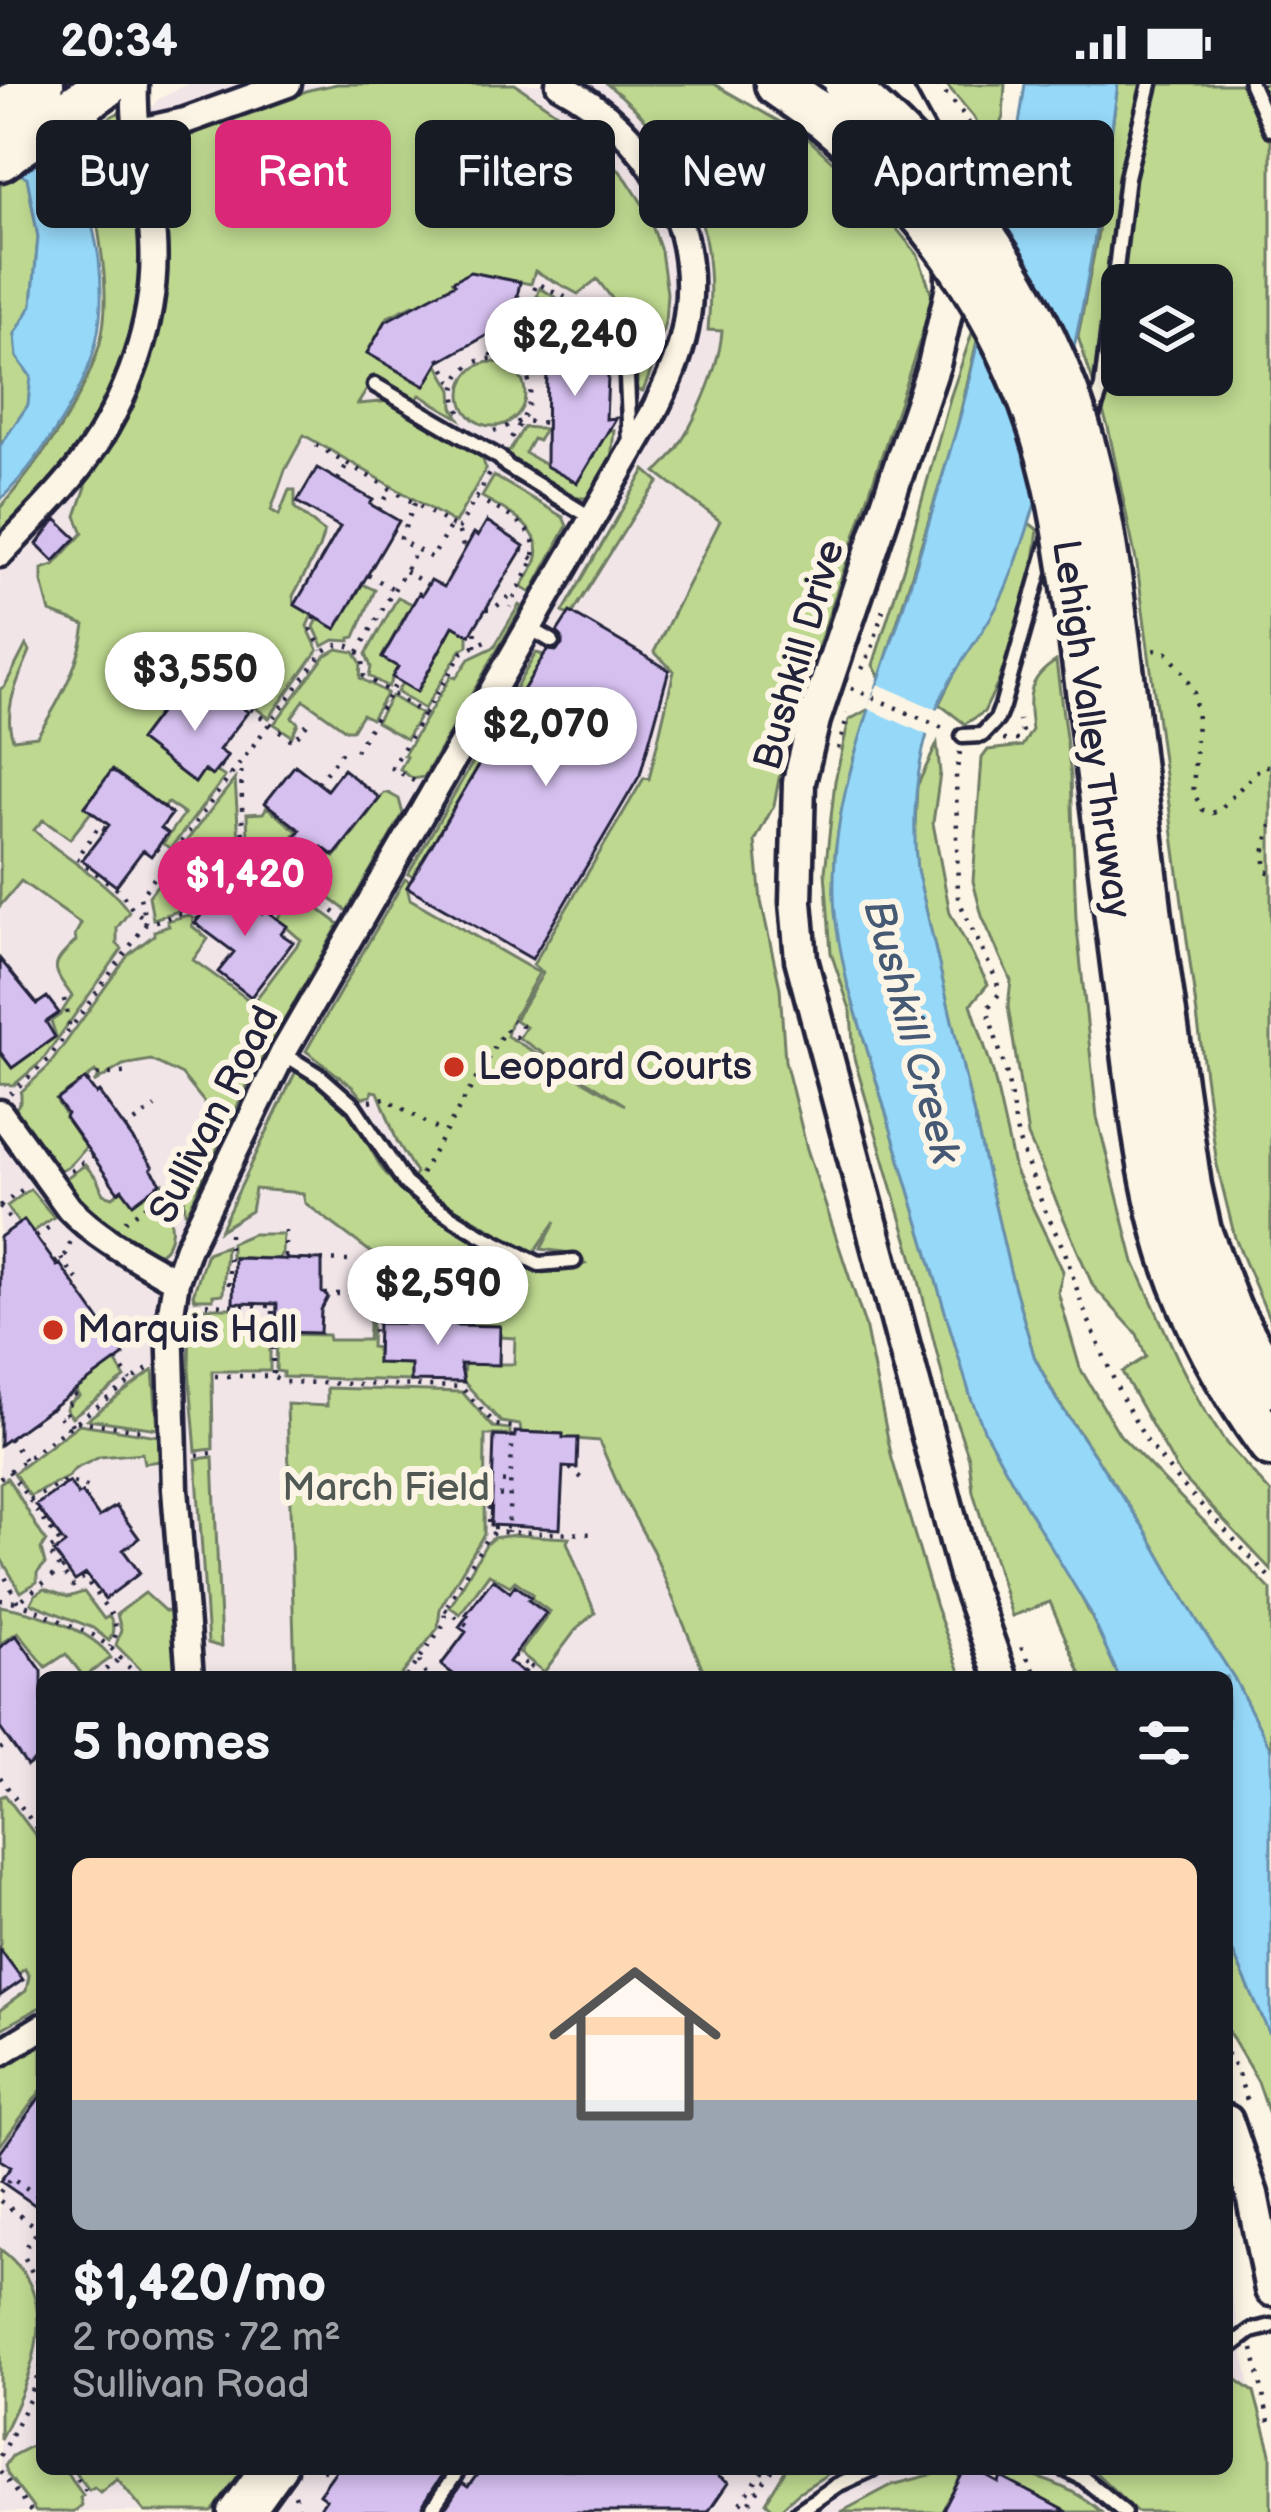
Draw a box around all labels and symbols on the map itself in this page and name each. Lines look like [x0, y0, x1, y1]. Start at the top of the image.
pin: $2,240 [477, 297, 673, 399]
street label: Bushkill Drive [745, 535, 855, 775]
street label: Lehigh Valley Thruway [1041, 537, 1141, 921]
pin: $3,550 [97, 632, 293, 734]
pin: $2,070 [448, 687, 644, 789]
pin: $1,420 [147, 837, 343, 939]
water label: Bushkill Creek [851, 895, 971, 1171]
street label: Sullivan Road [140, 998, 290, 1232]
place label: Leopard Courts [478, 1044, 752, 1091]
marker: Leopard Courts [441, 1054, 467, 1080]
pin: $2,590 [340, 1246, 536, 1348]
place label: Marquis Hall [77, 1307, 297, 1354]
marker: Marquis Hall [40, 1317, 66, 1343]
park label: March Field [282, 1465, 490, 1512]

